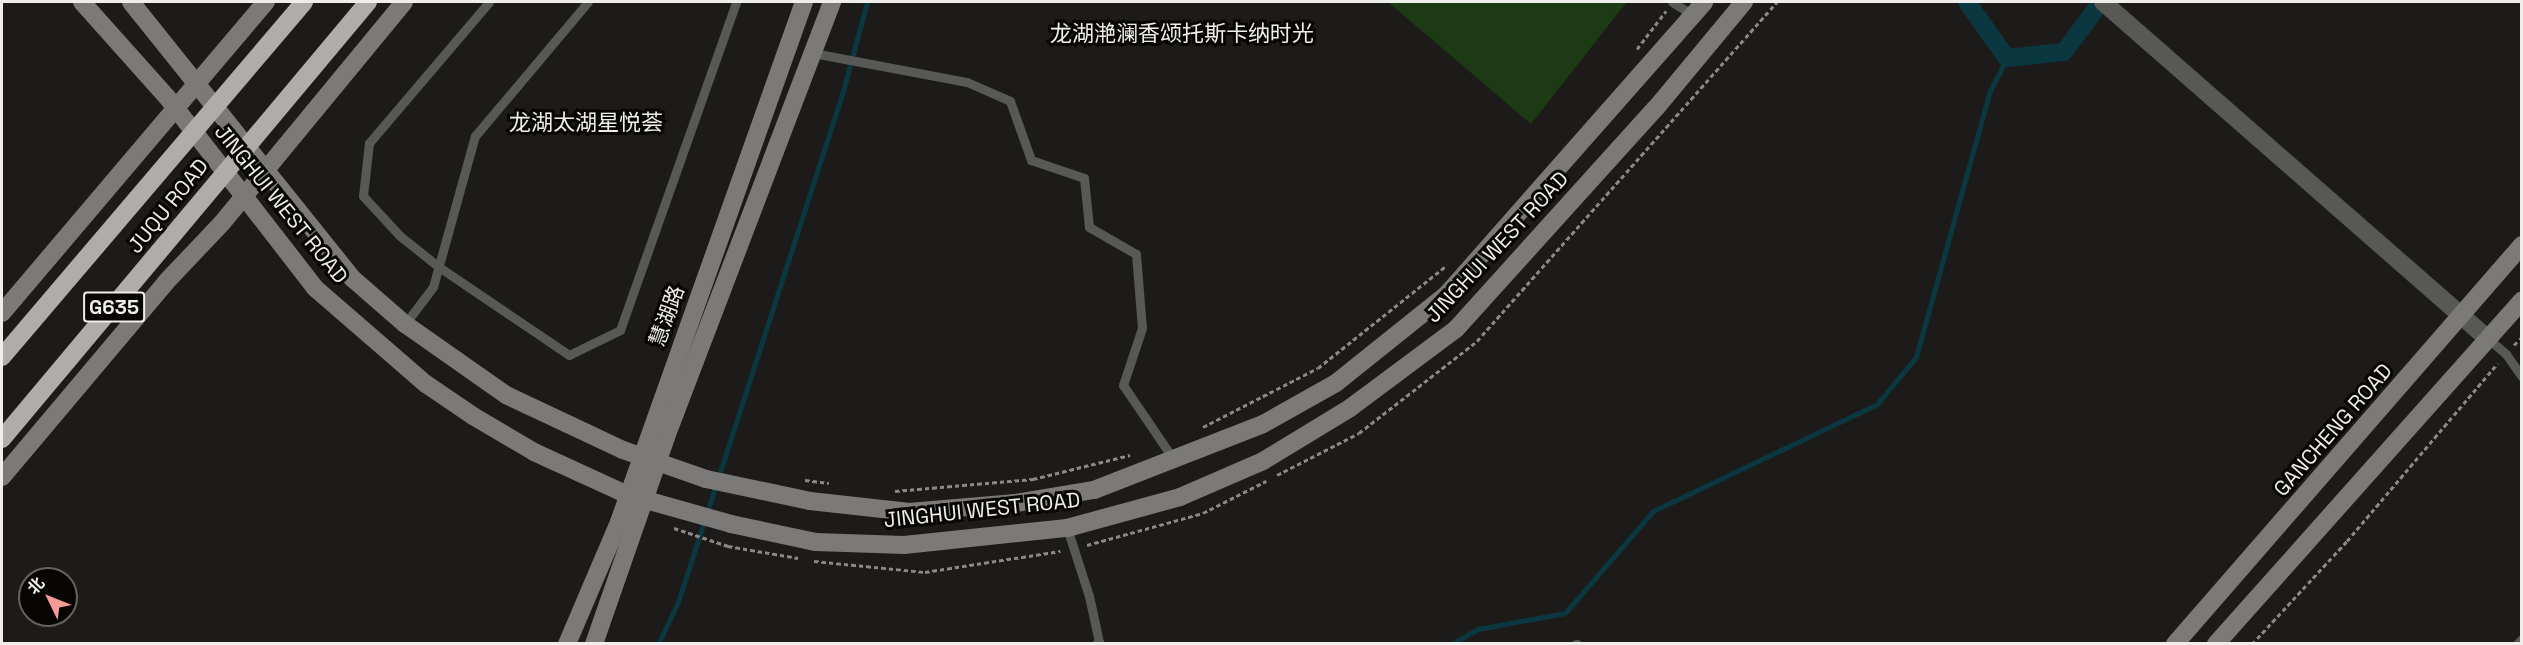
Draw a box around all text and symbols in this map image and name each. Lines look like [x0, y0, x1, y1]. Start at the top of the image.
district label: 龙湖滟澜香颂托斯卡纳时光 [1050, 21, 1314, 47]
district label: 龙湖太湖星悦荟 [509, 110, 663, 136]
street label: JINGHUI WEST ROAD [209, 119, 353, 289]
street label: JUQU ROAD [122, 154, 214, 258]
street label: JINGHUI WEST ROAD [1420, 166, 1574, 328]
street label: 慧湖路 [644, 282, 690, 350]
road number: G635 [82, 290, 146, 324]
street label: GANCHENG ROAD [2269, 359, 2397, 501]
street label: JINGHUI WEST ROAD [882, 487, 1082, 533]
north arrow [18, 567, 78, 627]
text: 北 [23, 573, 49, 599]

